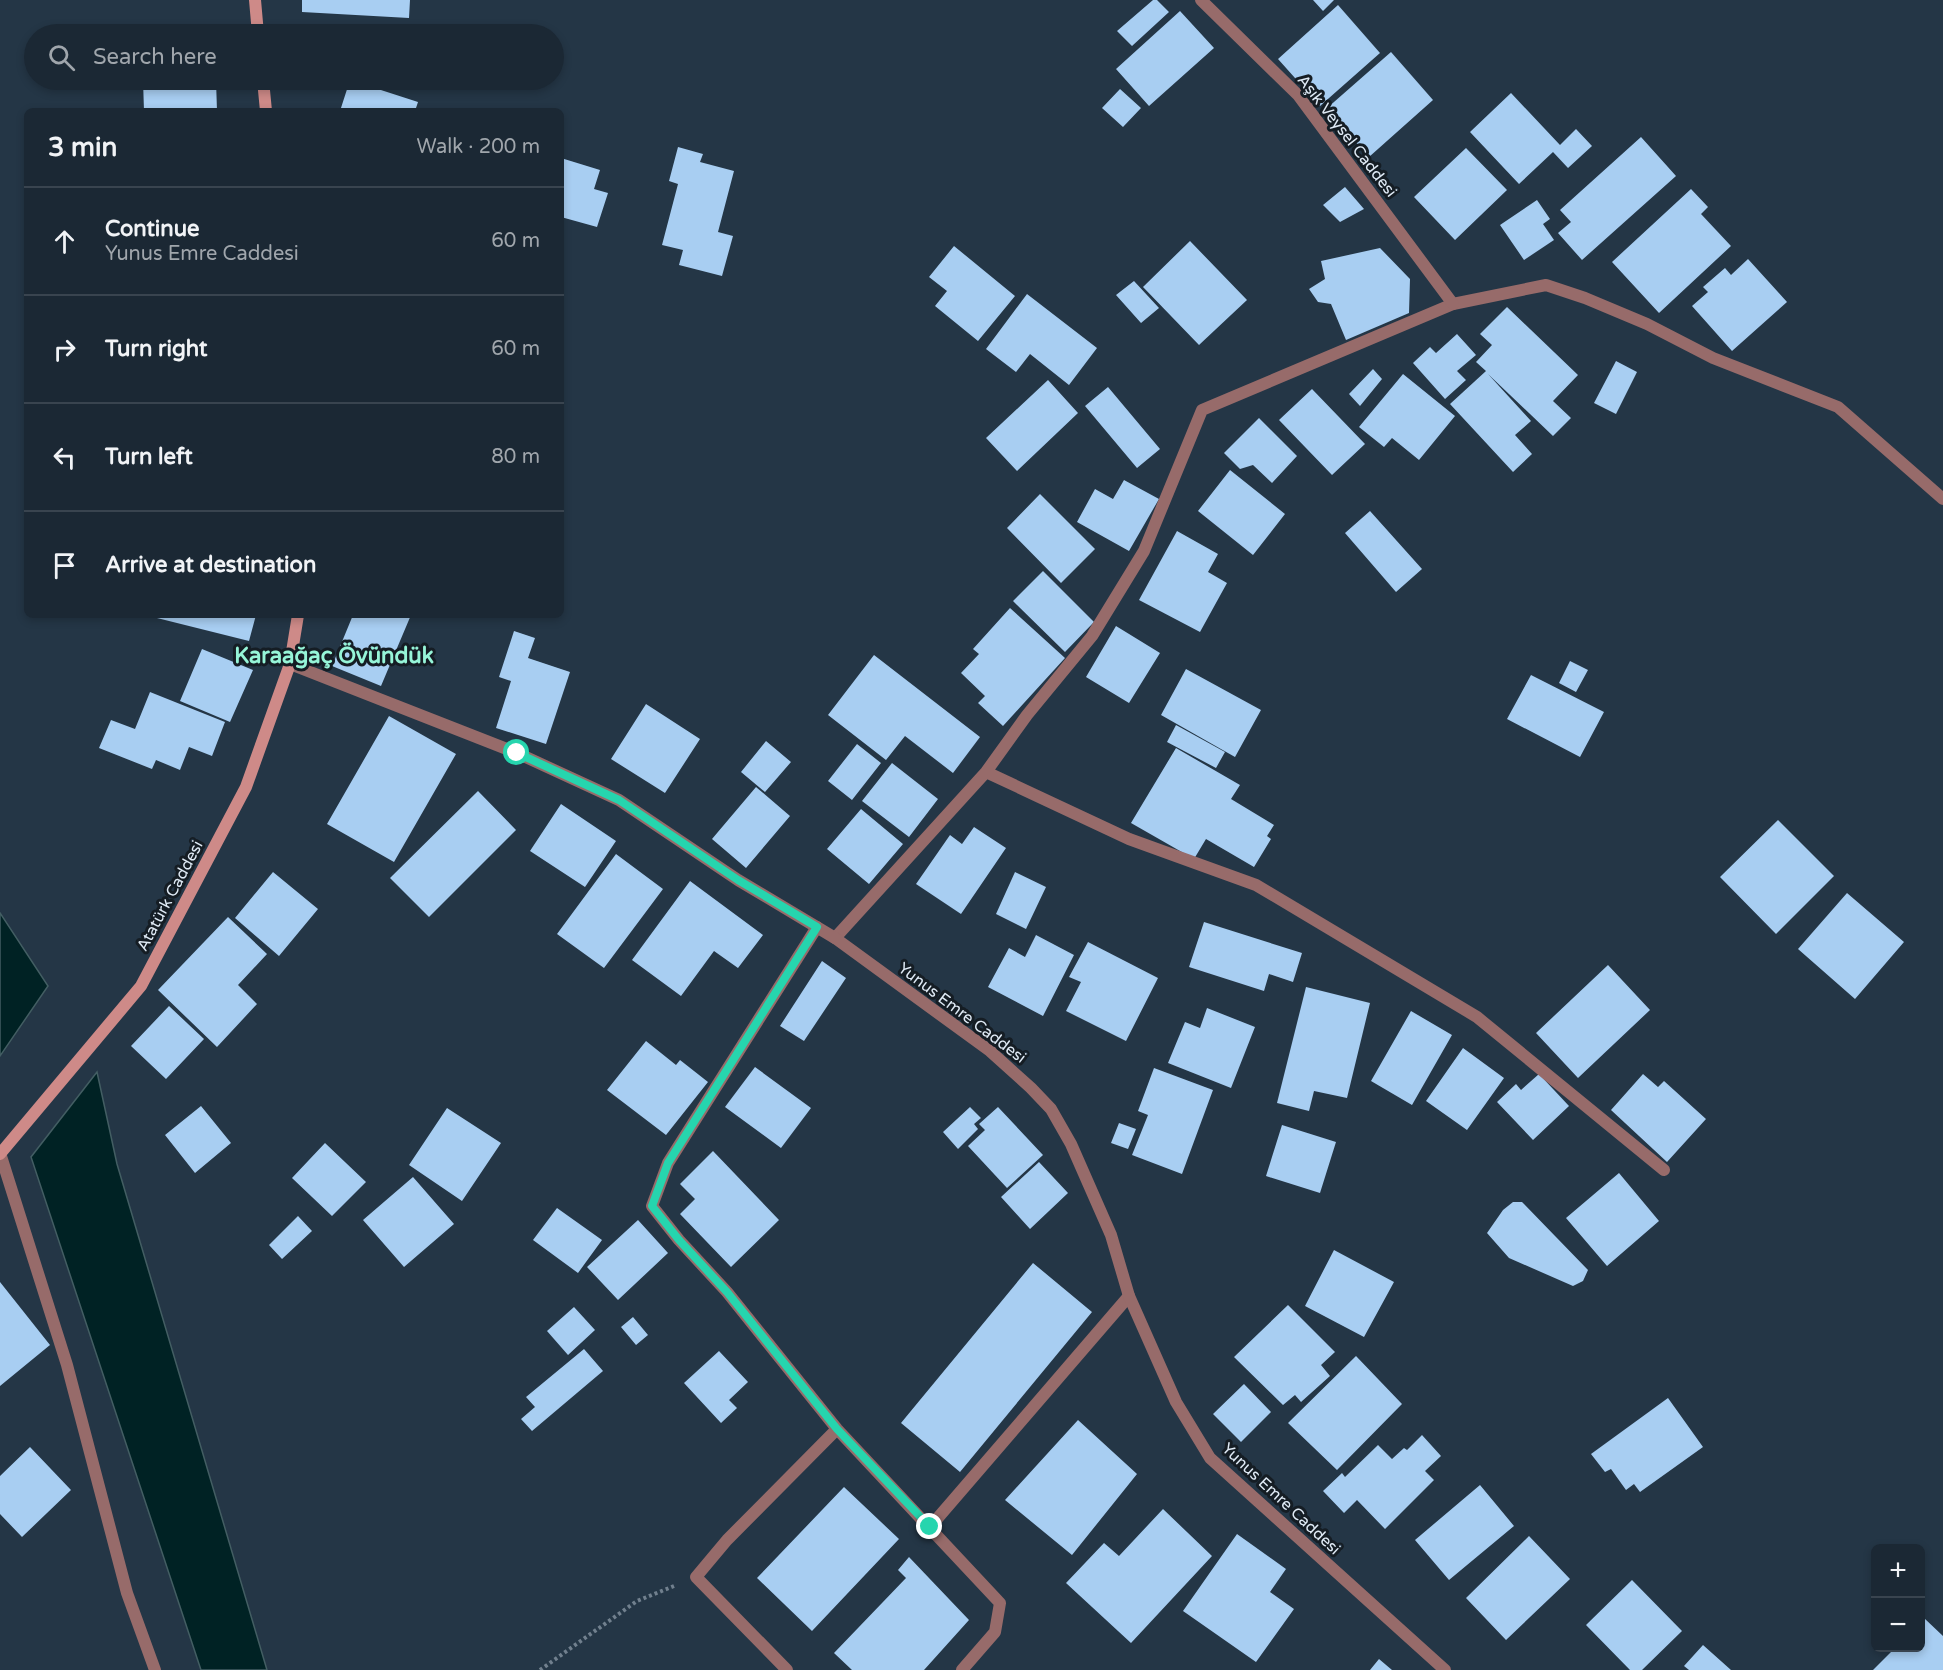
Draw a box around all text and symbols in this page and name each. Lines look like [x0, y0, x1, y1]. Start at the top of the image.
search box [24, 24, 564, 90]
icon: search [45, 41, 78, 74]
text: Search here [93, 44, 217, 70]
street label: Aşık Veysel Caddesi [1293, 71, 1401, 201]
text: 3 min [48, 132, 117, 163]
text: Walk · 200 m [417, 135, 540, 159]
text: Continue [105, 216, 200, 242]
icon: ahead [48, 225, 81, 258]
text: 60 m [491, 229, 540, 253]
text: Yunus Emre Caddesi [105, 242, 299, 266]
icon: right [48, 333, 81, 366]
text: Turn right [105, 336, 207, 362]
text: 60 m [491, 337, 540, 361]
icon: left [48, 441, 81, 474]
text: Turn left [105, 444, 193, 470]
text: 80 m [491, 445, 540, 469]
icon: arrive [48, 549, 81, 582]
text: Arrive at destination [105, 552, 316, 578]
district label: Karaağaç Övündük [234, 642, 434, 669]
route start [503, 739, 529, 765]
street label: Atatürk Caddesi [132, 837, 208, 955]
street label: Yunus Emre Caddesi [894, 958, 1030, 1068]
street label: Yunus Emre Caddesi [1217, 1439, 1345, 1559]
route end [916, 1513, 942, 1539]
map controls [1871, 1544, 1925, 1652]
button: + [1871, 1544, 1925, 1598]
button: − [1871, 1598, 1925, 1652]

